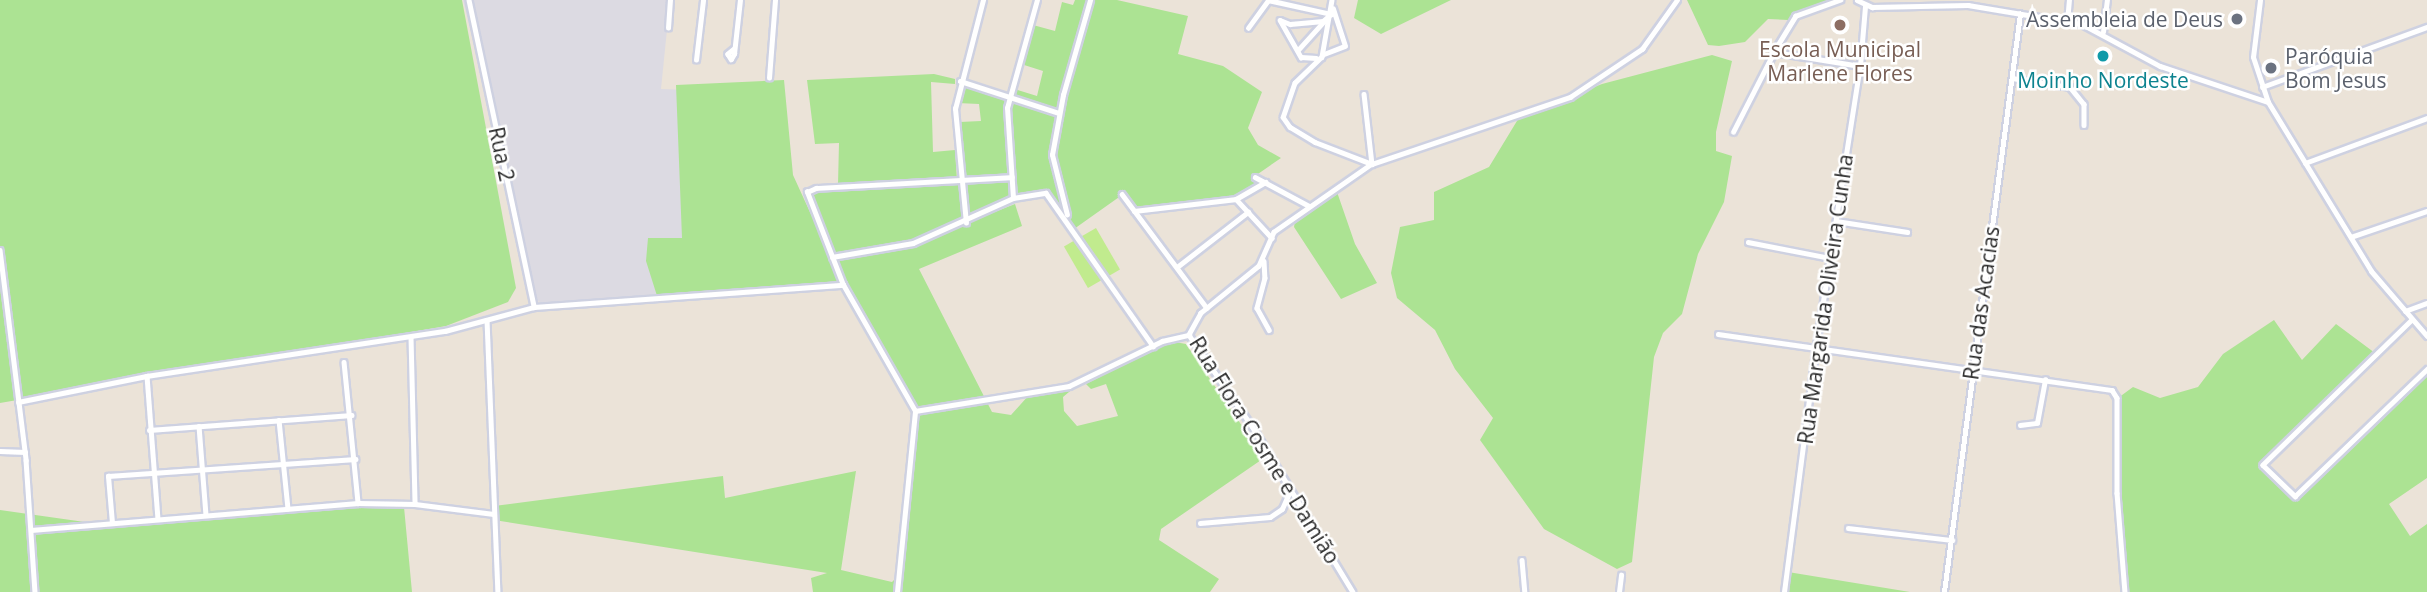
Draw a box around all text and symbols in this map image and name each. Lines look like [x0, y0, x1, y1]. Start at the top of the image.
place label: Assembleia de Deus [2026, 6, 2223, 32]
marker: Assembleia de Deus [2229, 11, 2245, 27]
marker: Escola Municipal Marlene Flores [1832, 17, 1848, 33]
place label: Escola Municipal Marlene Flores [1759, 36, 1921, 86]
place label: Paróquia Bom Jesus [2285, 43, 2386, 93]
marker: Moinho Nordeste [2095, 48, 2111, 64]
marker: Paróquia Bom Jesus [2263, 60, 2279, 76]
place label: Moinho Nordeste [2017, 67, 2189, 93]
street label: Rua 2 [484, 124, 520, 184]
street label: Rua Margarida Oliveira Cunha [1792, 152, 1858, 446]
street label: Rua das Acacias [1958, 225, 2004, 381]
street label: Rua Flora Cosme e Damião [1185, 332, 1345, 568]

